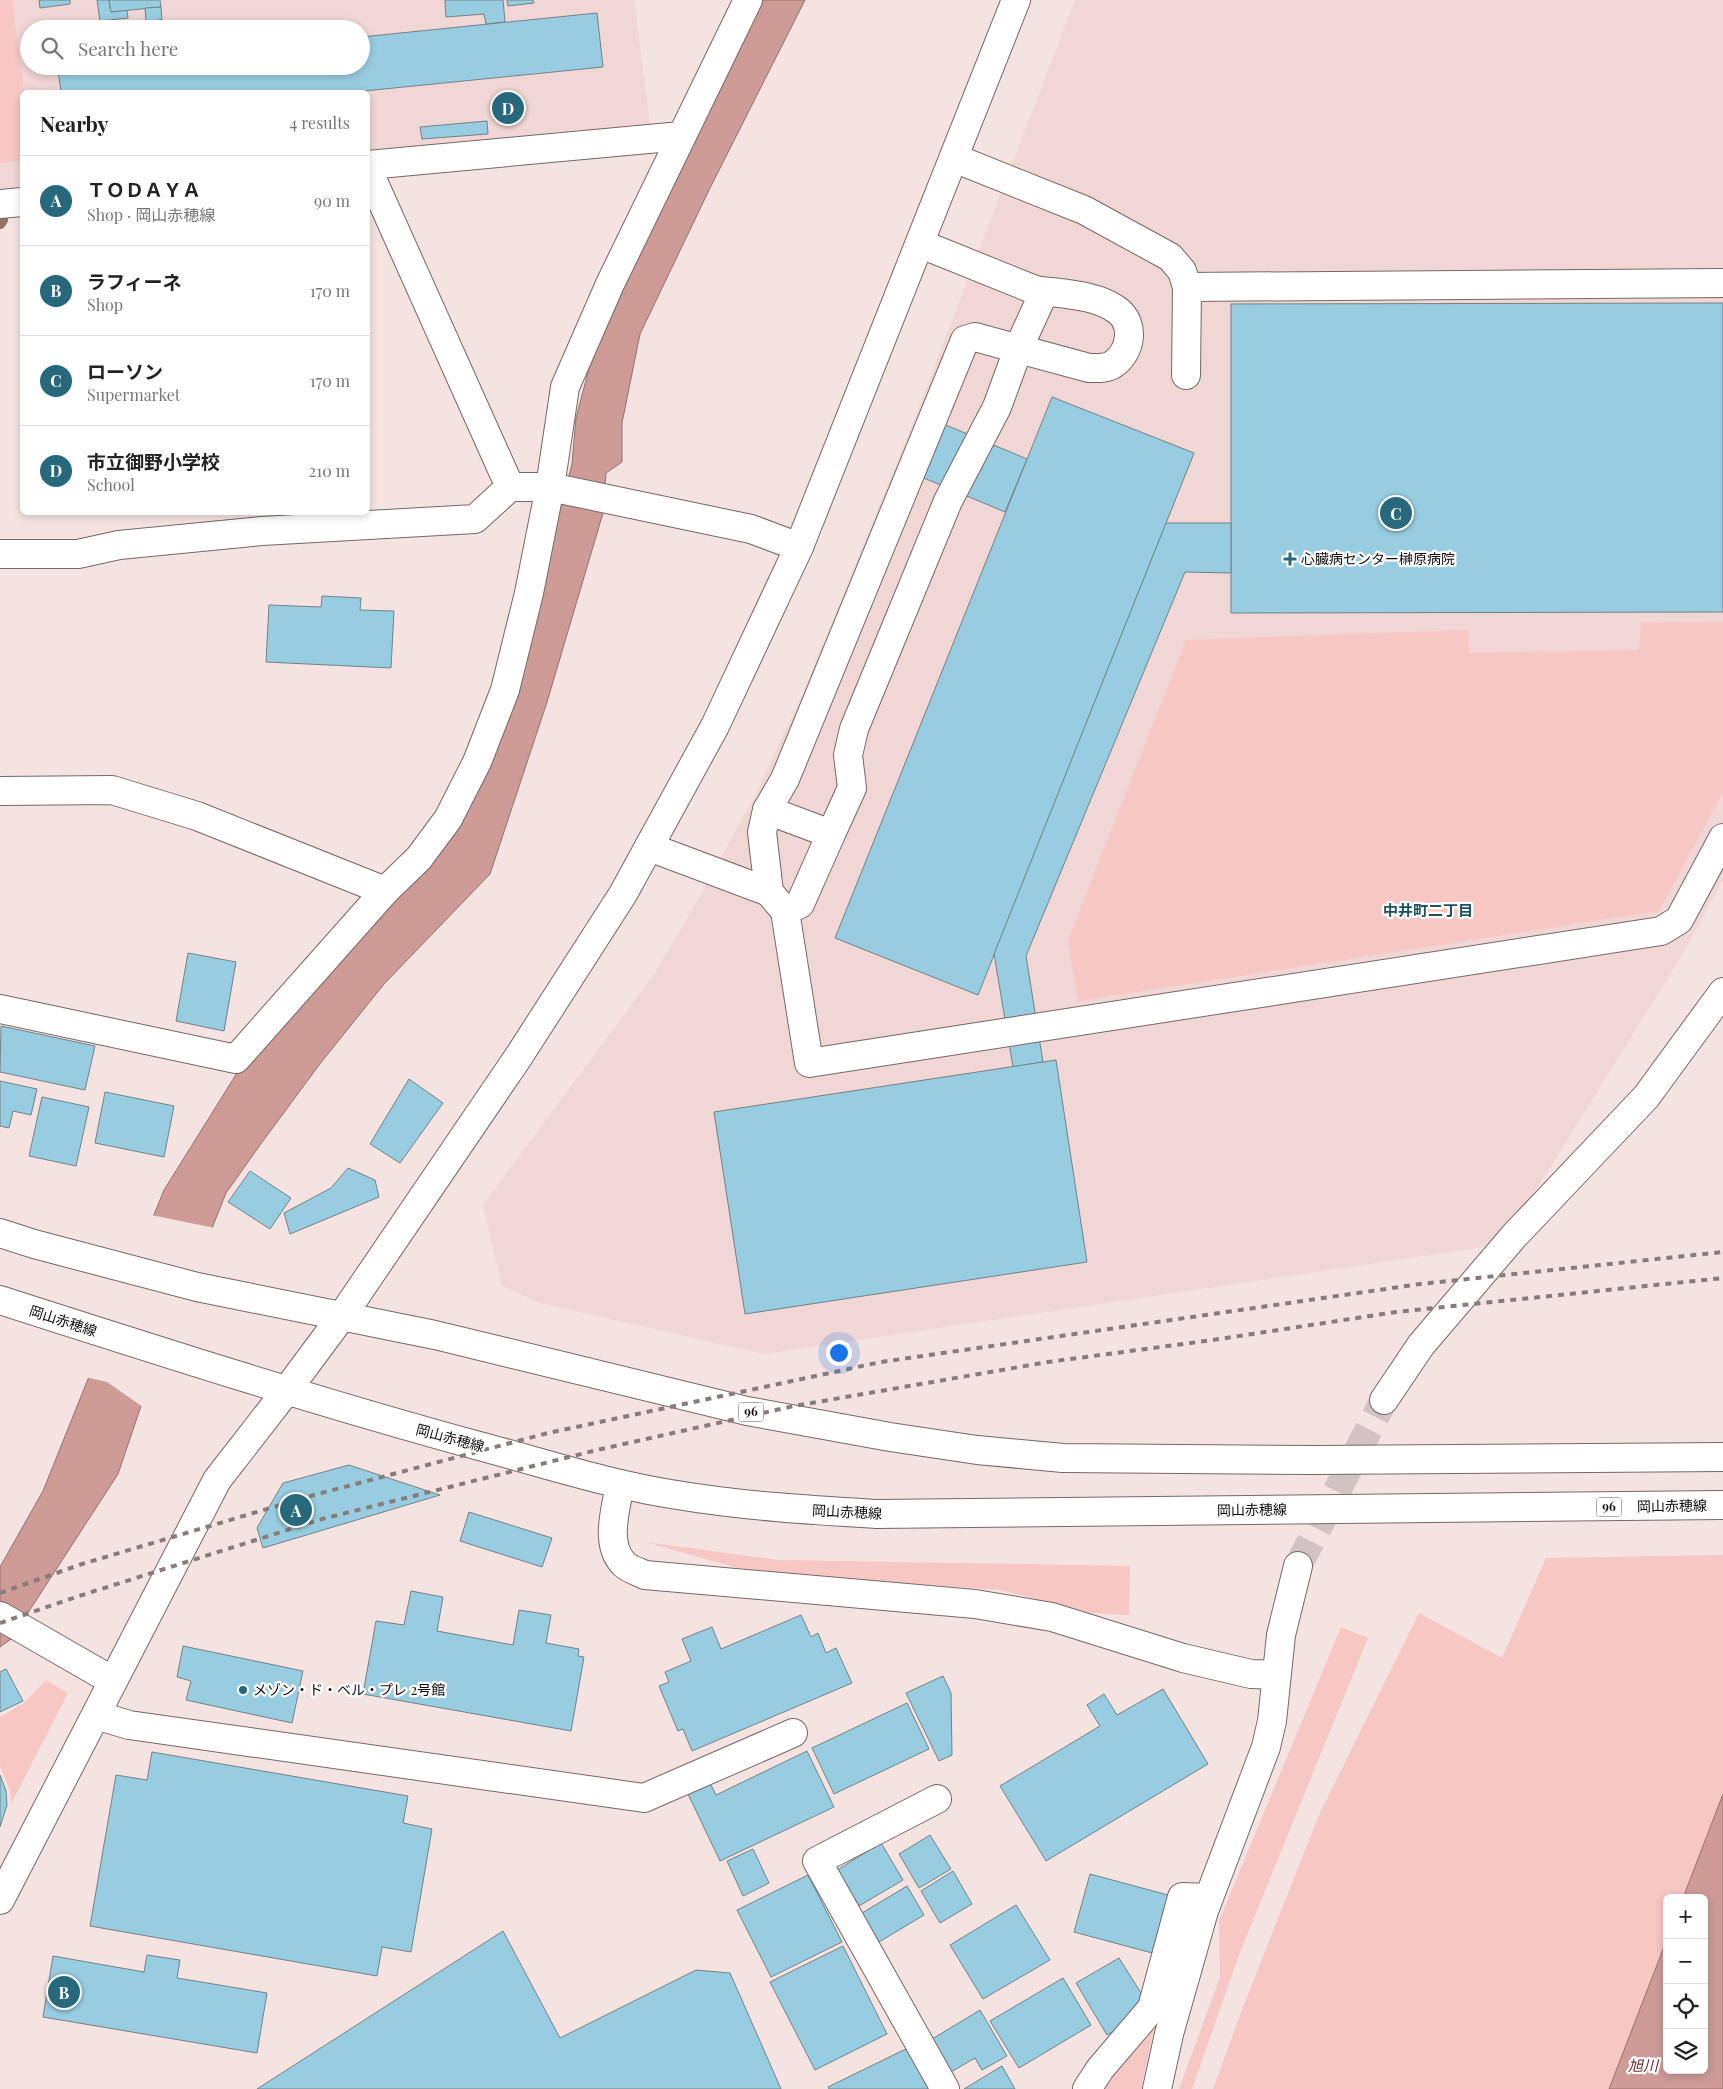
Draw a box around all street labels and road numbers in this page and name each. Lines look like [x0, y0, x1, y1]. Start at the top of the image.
street label: 岡山赤穂線 [27, 1301, 99, 1340]
road number: 96 [738, 1402, 764, 1421]
street label: 岡山赤穂線 [414, 1419, 486, 1456]
street label: 岡山赤穂線 [1637, 1495, 1707, 1516]
road number: 96 [1596, 1498, 1622, 1516]
street label: 岡山赤穂線 [1217, 1499, 1287, 1520]
street label: 岡山赤穂線 [812, 1500, 882, 1523]

